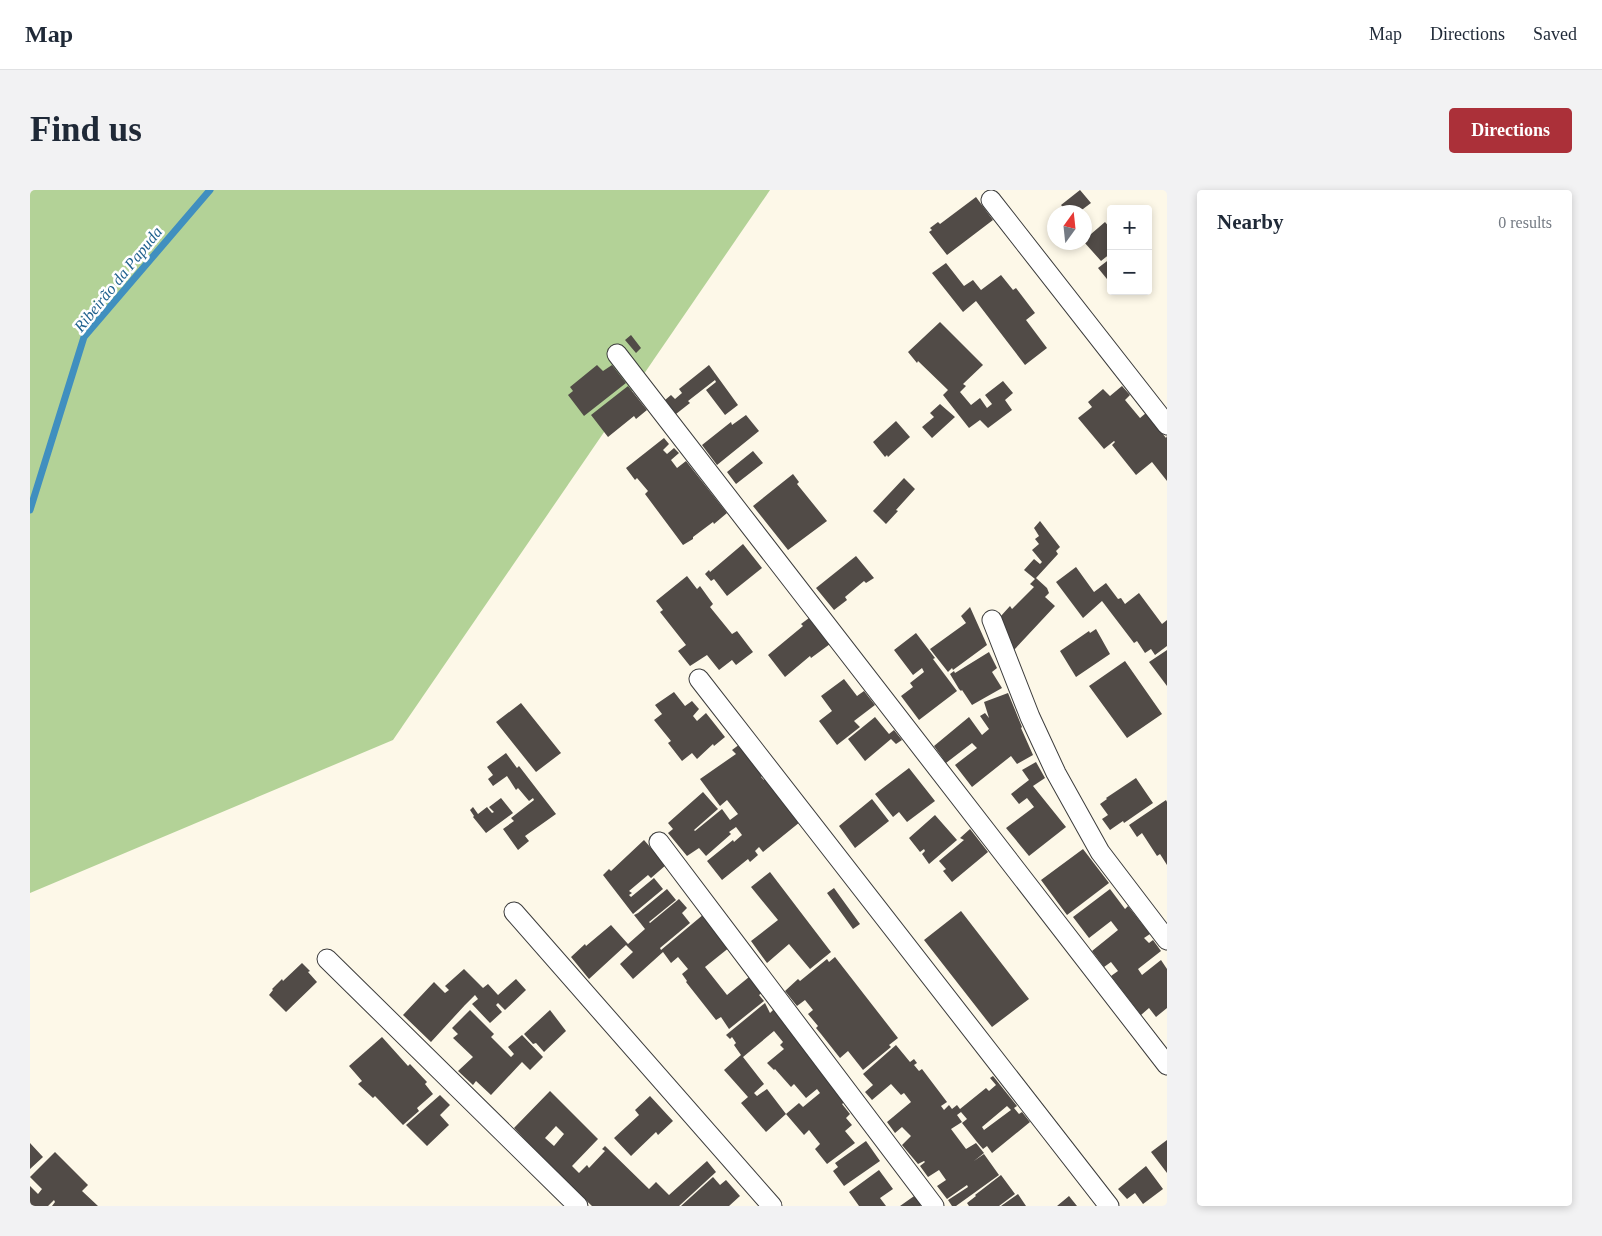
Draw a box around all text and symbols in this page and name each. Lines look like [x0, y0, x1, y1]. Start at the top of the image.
text: Map [25, 21, 73, 47]
text: Map [1369, 24, 1402, 44]
text: Directions [1430, 24, 1505, 44]
text: Saved [1533, 24, 1577, 44]
button: Directions [1449, 108, 1572, 153]
text: Find us [30, 110, 142, 149]
north arrow [1047, 205, 1092, 250]
map controls [1107, 205, 1152, 295]
button: + [1107, 205, 1152, 250]
text: Nearby [1217, 210, 1284, 234]
text: 0 results [1498, 214, 1552, 231]
water label: Ribeirão da Papuda [70, 223, 166, 336]
button: − [1107, 250, 1152, 295]

